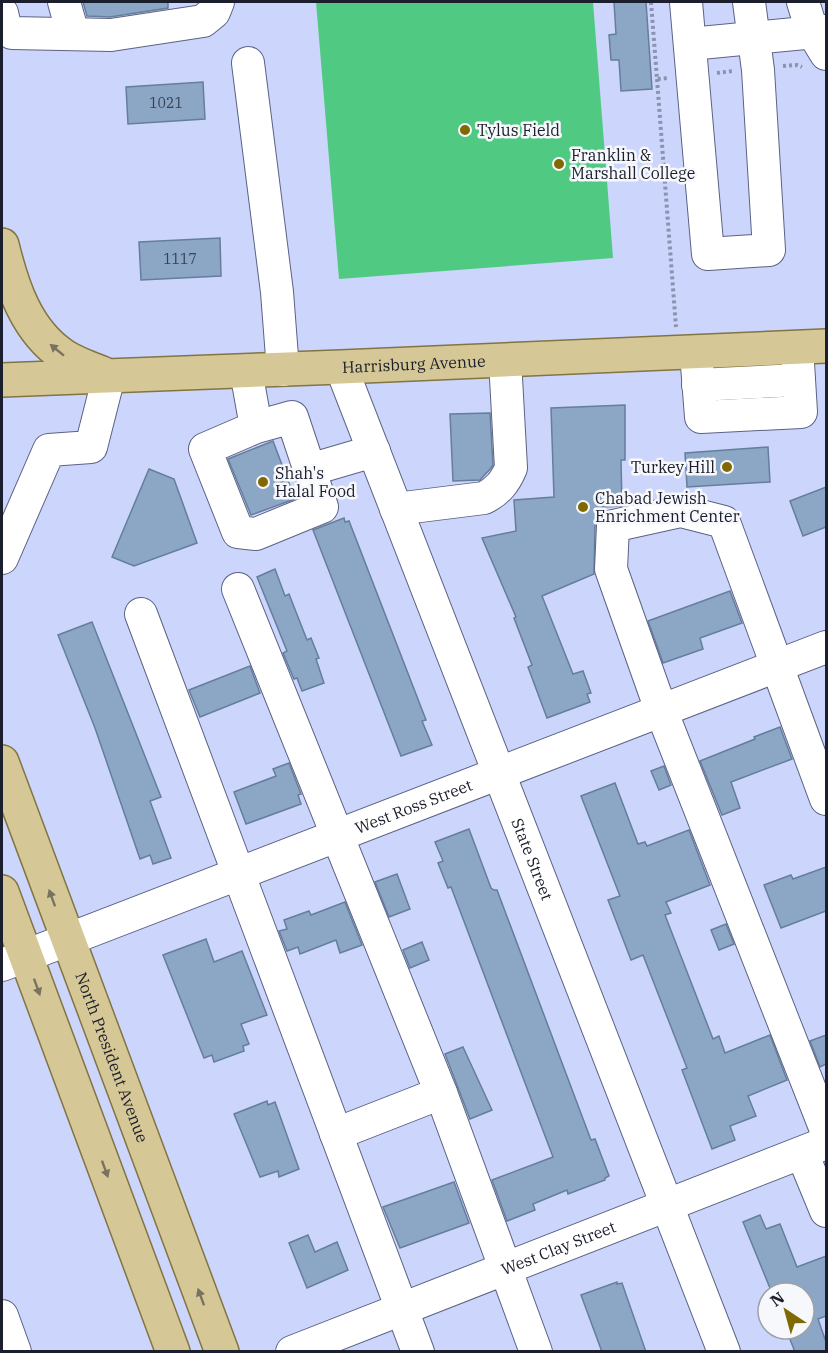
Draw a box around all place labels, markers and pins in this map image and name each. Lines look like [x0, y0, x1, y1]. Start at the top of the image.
place label: Tylus Field [477, 120, 560, 140]
marker: Tylus Field [458, 123, 472, 137]
place label: Franklin & Marshall College [571, 145, 695, 183]
marker: Franklin & Marshall College [552, 157, 566, 171]
place label: Turkey Hill [631, 457, 715, 477]
marker: Turkey Hill [720, 460, 734, 474]
place label: Shah's Halal Food [275, 463, 356, 501]
marker: Shah's Halal Food [256, 475, 270, 489]
place label: Chabad Jewish Enrichment Center [595, 488, 740, 526]
marker: Chabad Jewish Enrichment Center [576, 500, 590, 514]

